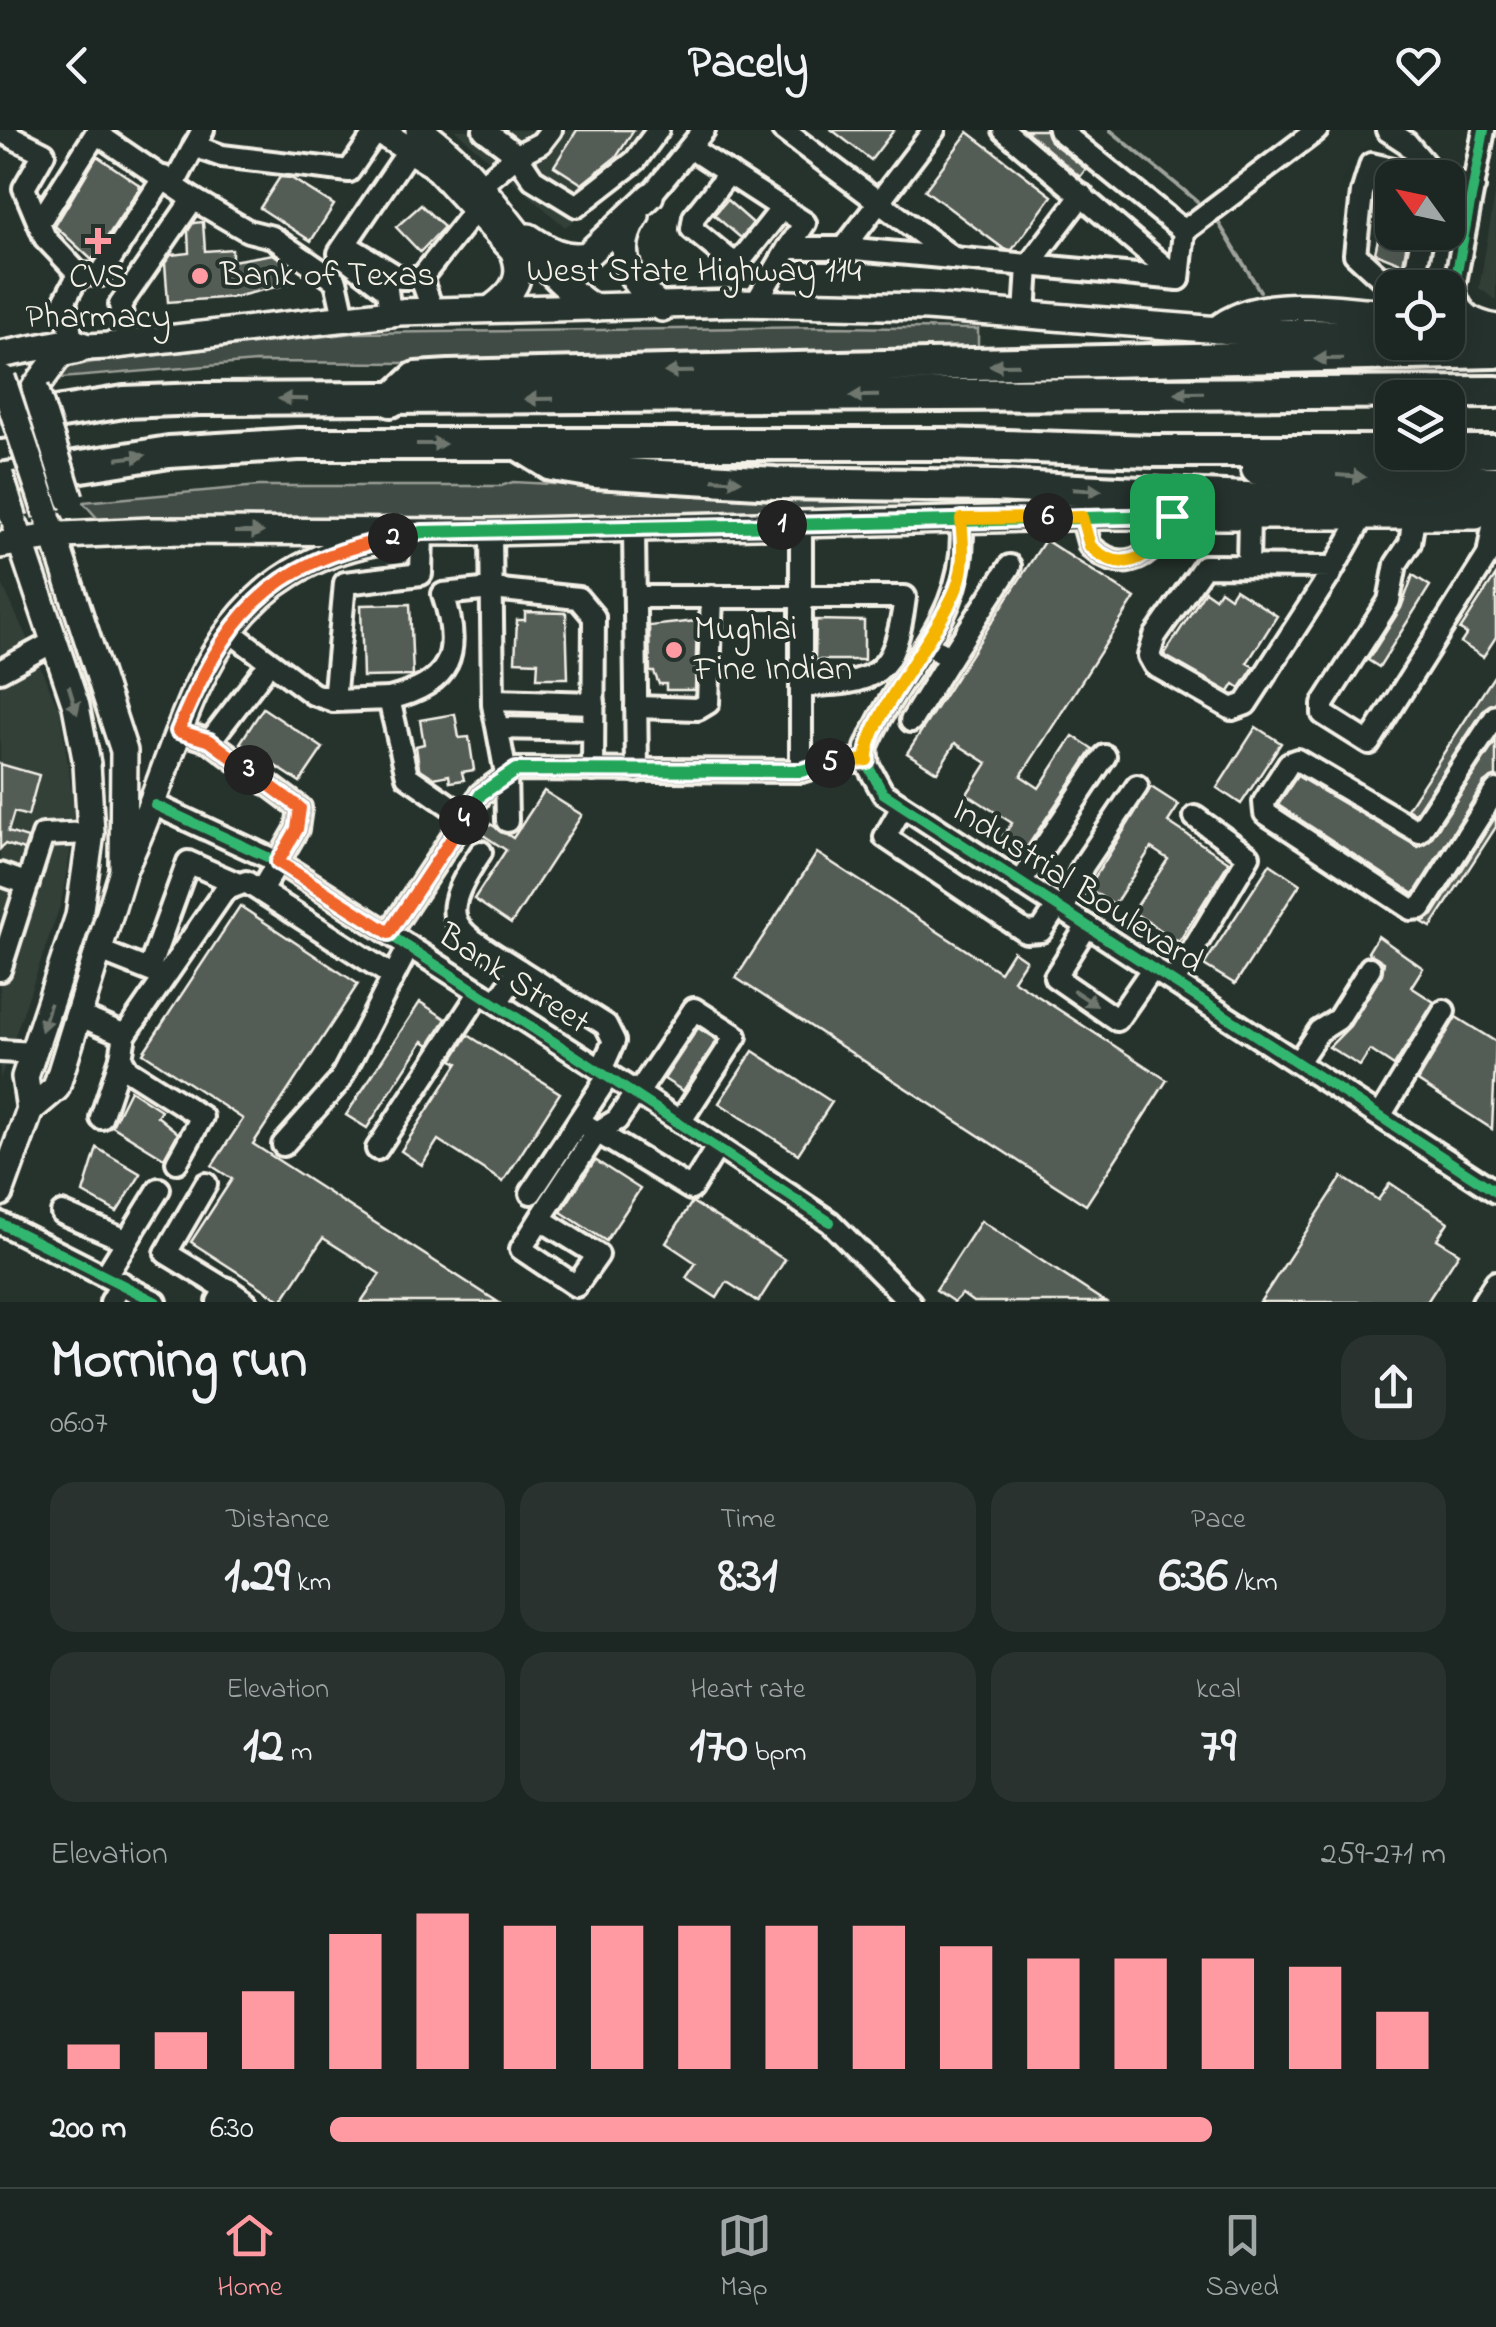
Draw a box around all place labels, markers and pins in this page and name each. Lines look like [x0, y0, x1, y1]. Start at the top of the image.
marker: CVS Pharmacy [87, 230, 109, 252]
place label: Bank of Texas [219, 251, 435, 302]
place label: CVS Pharmacy [25, 253, 171, 344]
marker: Bank of Texas [189, 265, 211, 287]
pin [1130, 474, 1215, 559]
pin: 6 [1023, 493, 1073, 543]
pin: 1 [757, 500, 807, 550]
pin: 2 [368, 513, 418, 563]
place label: Mughlai Fine Indian [693, 605, 852, 696]
marker: Mughlai Fine Indian [663, 639, 685, 661]
pin: 5 [805, 738, 855, 788]
pin: 3 [224, 745, 274, 795]
pin: 4 [439, 795, 489, 845]

